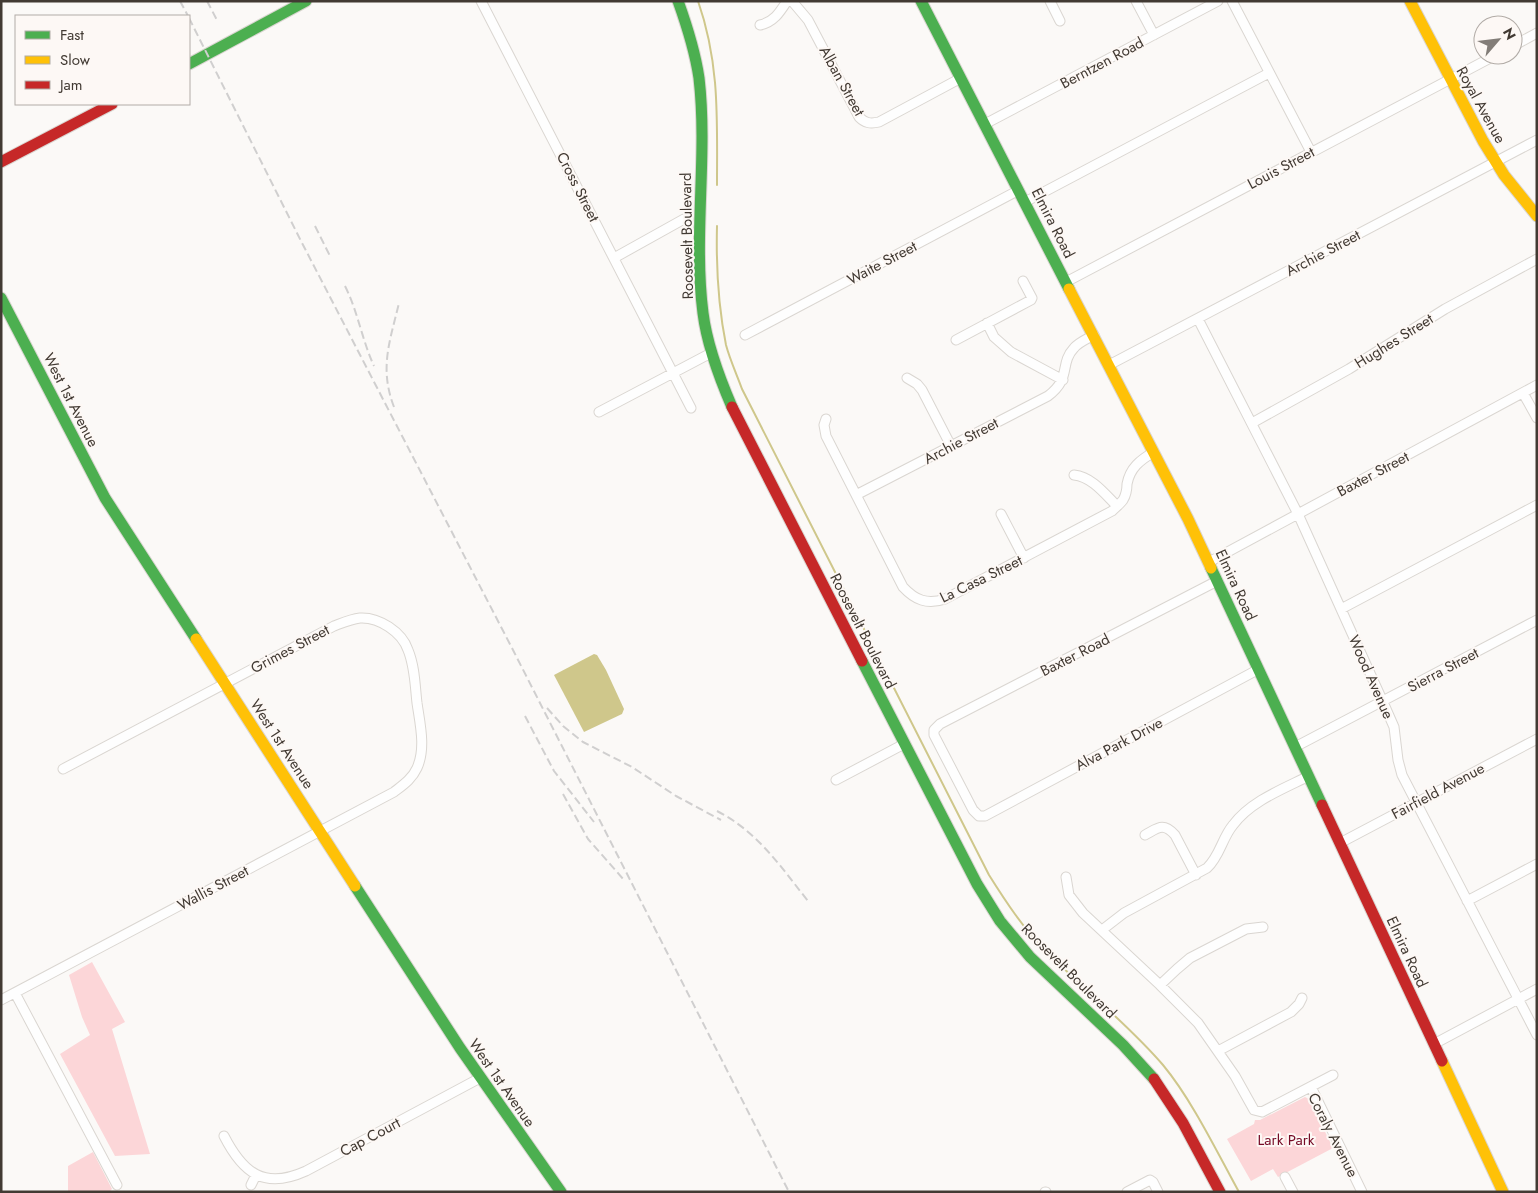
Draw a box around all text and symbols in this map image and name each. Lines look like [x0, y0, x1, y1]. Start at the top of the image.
legend [15, 15, 190, 105]
north arrow [1473, 15, 1523, 65]
text: Fast [60, 24, 84, 46]
text: N [1498, 24, 1521, 44]
street label: Berntzen Road [1056, 32, 1148, 94]
street label: Alban Street [814, 42, 871, 120]
text: Slow [60, 49, 91, 71]
street label: Royal Avenue [1451, 63, 1511, 148]
text: Jam [58, 74, 83, 96]
street label: Louis Street [1244, 141, 1319, 195]
street label: Cross Street [551, 148, 605, 226]
street label: Roosevelt Boulevard [675, 172, 699, 300]
street label: Elmira Road [1026, 184, 1080, 262]
street label: Archie Street [1282, 224, 1365, 282]
street label: Waite Street [843, 235, 921, 291]
street label: Hughes Street [1350, 308, 1438, 374]
street label: West 1st Avenue [38, 349, 104, 451]
street label: Archie Street [920, 412, 1003, 470]
street label: Baxter Street [1333, 446, 1413, 502]
street label: Elmira Road [1210, 546, 1262, 624]
street label: La Casa Street [936, 549, 1026, 609]
street label: Roosevelt Boulevard [824, 569, 902, 693]
street label: Grimes Street [247, 619, 334, 679]
street label: Baxter Road [1036, 628, 1114, 682]
street label: Wood Avenue [1343, 632, 1399, 723]
street label: Sierra Street [1404, 642, 1483, 698]
street label: West 1st Avenue [245, 695, 319, 793]
street label: Alva Park Drive [1071, 712, 1167, 776]
street label: Fairfield Avenue [1388, 757, 1489, 825]
street label: Wallis Street [174, 860, 253, 916]
street label: Elmira Road [1381, 913, 1433, 991]
street label: Roosevelt Boulevard [1016, 918, 1122, 1024]
street label: West 1st Avenue [463, 1034, 541, 1132]
street label: Coraly Avenue [1302, 1089, 1364, 1181]
street label: Cap Court [336, 1112, 404, 1162]
park label: Lark Park [1258, 1129, 1315, 1151]

